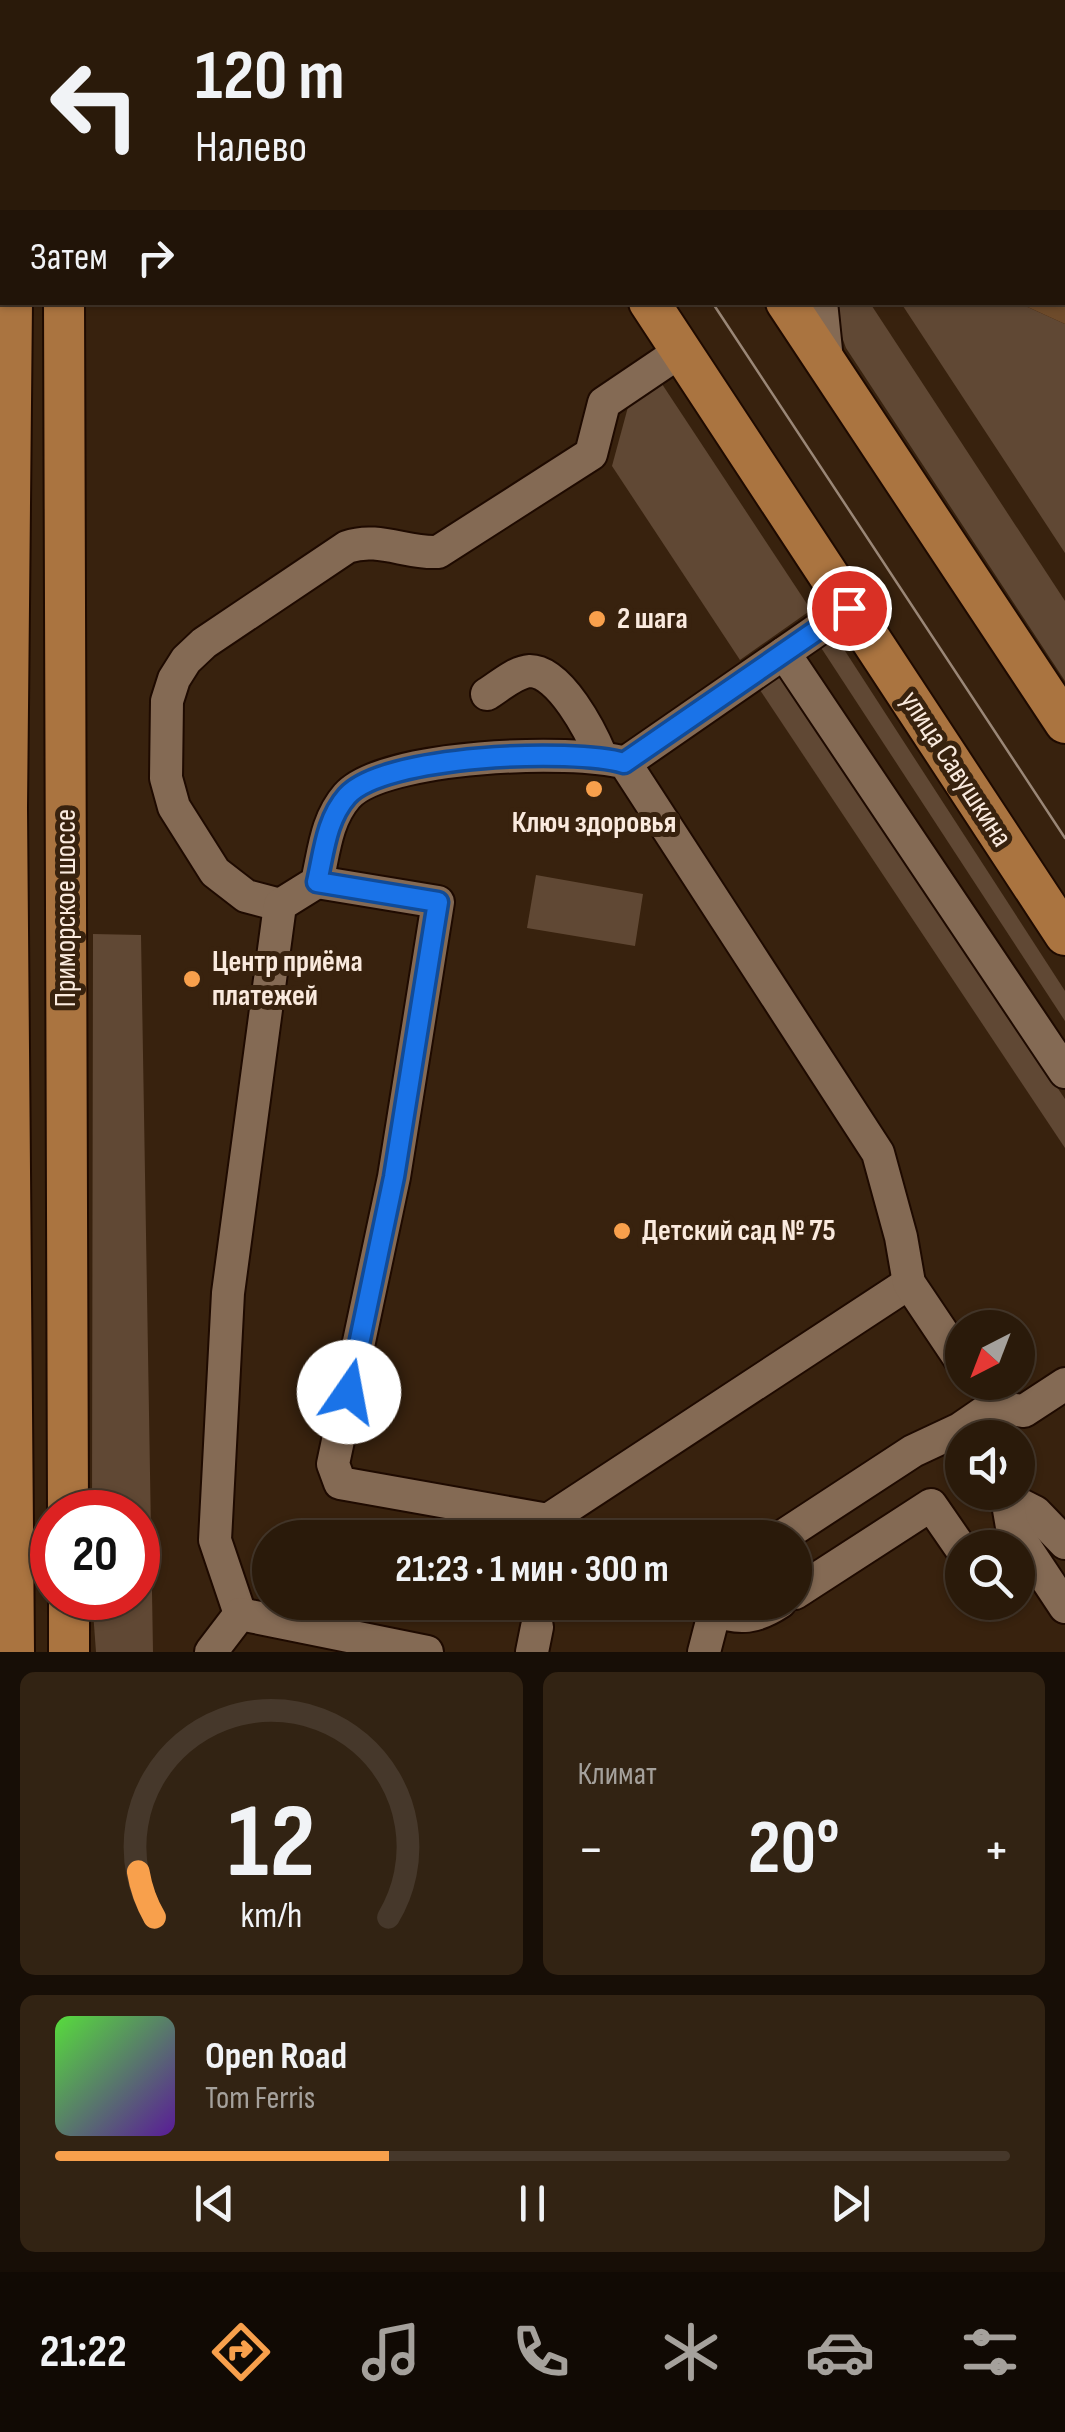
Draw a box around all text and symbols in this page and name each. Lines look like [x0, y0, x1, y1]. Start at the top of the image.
text: 120 m [195, 35, 345, 119]
icon: left [30, 40, 160, 170]
text: Налево [195, 120, 307, 175]
icon: right [128, 230, 183, 285]
text: Затем [30, 235, 108, 280]
pin [807, 566, 892, 651]
icon: arrive [822, 581, 877, 636]
place label: 2 шага [617, 601, 688, 637]
marker: 2 шага [586, 608, 608, 630]
street label: улица Савушкина [892, 684, 1020, 854]
marker: Ключ здоровья [583, 778, 605, 800]
place label: Ключ здоровья [512, 805, 676, 841]
street label: Приморское шоссе [48, 809, 84, 1007]
place label: Центр приёма платежей [212, 944, 363, 1014]
marker: Центр приёма платежей [181, 968, 203, 990]
place label: Детский сад № 75 [642, 1213, 836, 1249]
marker: Детский сад № 75 [611, 1220, 633, 1242]
north arrow [945, 1310, 1035, 1400]
map controls [945, 1310, 1035, 1620]
position arrow [297, 1340, 401, 1444]
button: sound [945, 1420, 1035, 1510]
speed limit sign: 20 [30, 1490, 160, 1620]
button: search [945, 1530, 1035, 1620]
text: 21:23 · 1 мин · 300 m [395, 1547, 669, 1592]
text: Климат [578, 1755, 657, 1794]
text: 12 [227, 1781, 315, 1906]
text: 20° [748, 1804, 840, 1895]
text: − [578, 1817, 604, 1884]
text: + [983, 1817, 1010, 1884]
text: km/h [240, 1895, 302, 1938]
text: Open Road [205, 2034, 347, 2079]
text: Tom Ferris [205, 2079, 315, 2118]
icon: previous [187, 2176, 242, 2231]
icon: pause [505, 2176, 560, 2231]
icon: next [823, 2176, 878, 2231]
icon: directions [206, 2317, 276, 2387]
icon: music [356, 2317, 426, 2387]
icon: phone [506, 2317, 576, 2387]
icon: climate [656, 2317, 726, 2387]
icon: car [805, 2317, 875, 2387]
icon: filters [955, 2317, 1025, 2387]
text: 21:22 [40, 2325, 127, 2380]

